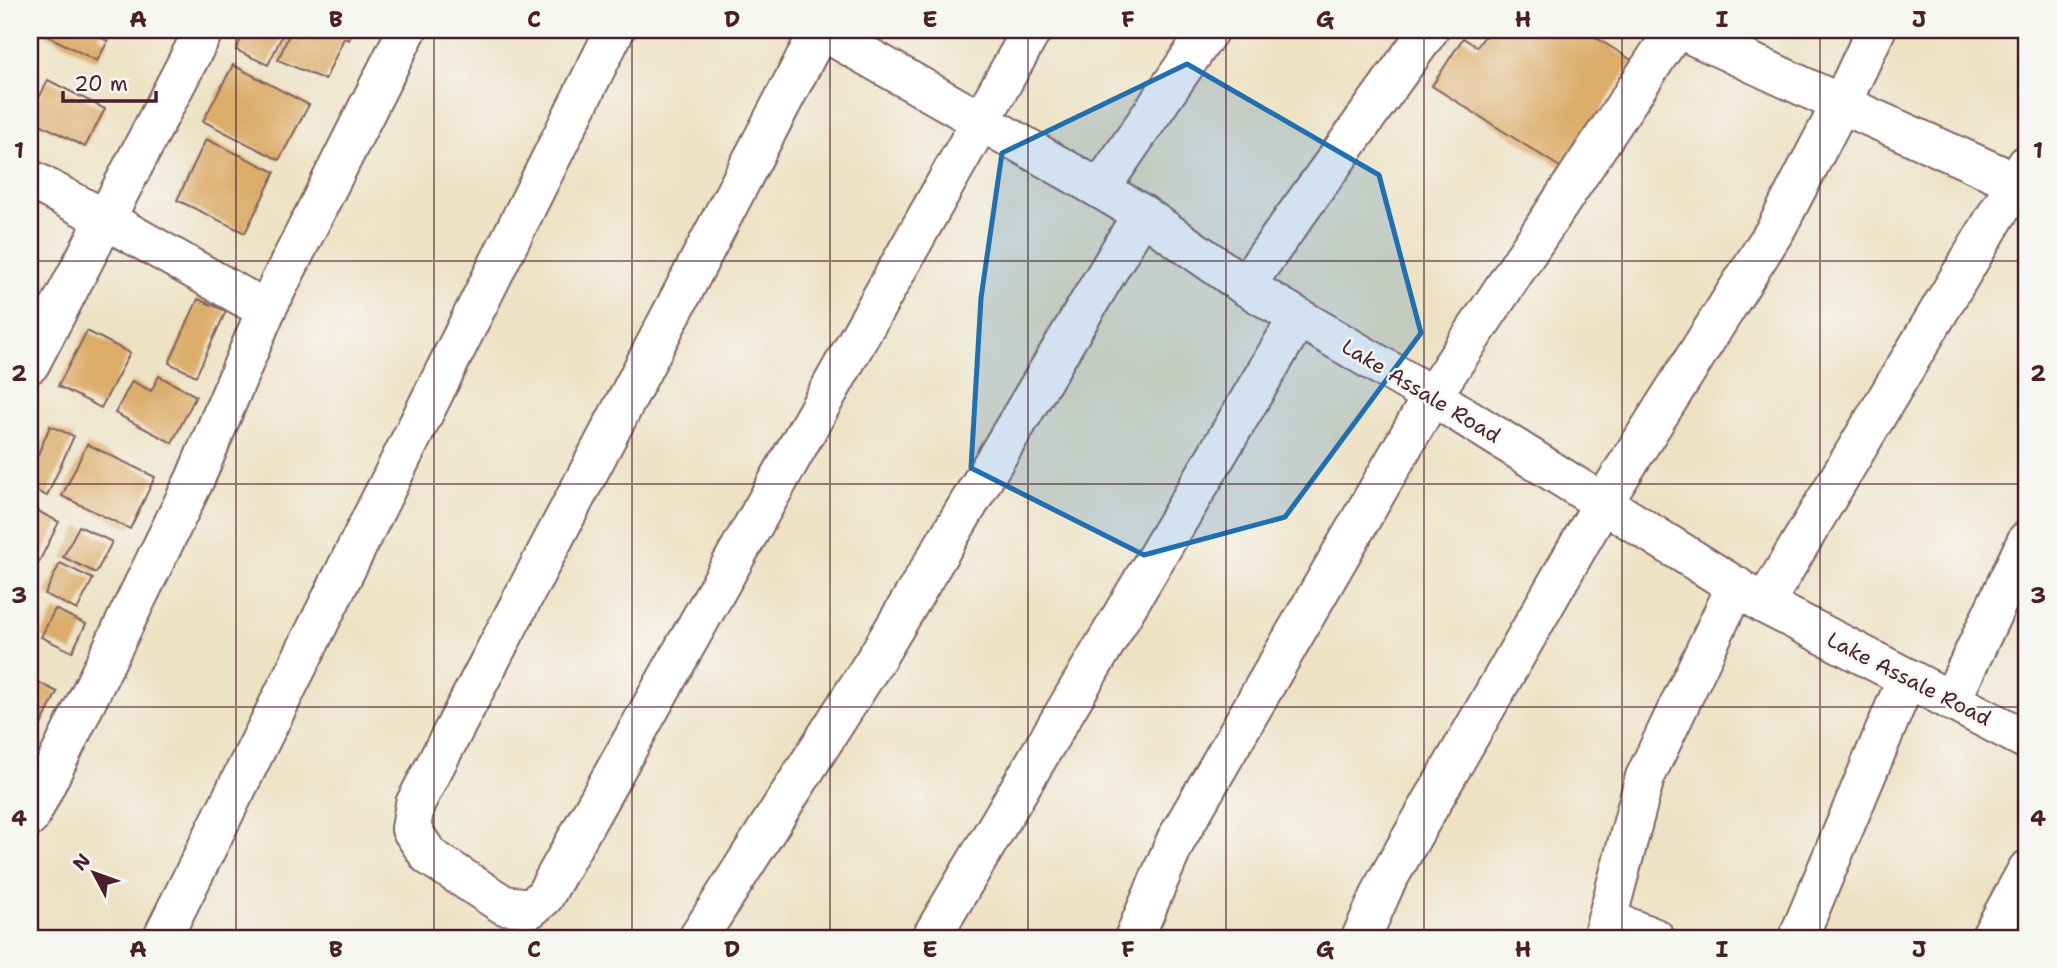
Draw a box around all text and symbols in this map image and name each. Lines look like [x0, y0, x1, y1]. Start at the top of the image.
text: A [129, 4, 147, 34]
text: B [329, 4, 343, 34]
text: C [527, 4, 541, 34]
text: D [724, 4, 740, 34]
text: E [922, 4, 938, 34]
text: F [1121, 4, 1135, 34]
text: G [1316, 4, 1335, 34]
text: H [1515, 4, 1531, 34]
text: I [1716, 4, 1729, 34]
text: J [1912, 4, 1926, 34]
scale bar [63, 60, 156, 104]
text: 20 m [74, 70, 128, 98]
text: 1 [14, 135, 24, 165]
text: 1 [2033, 135, 2043, 165]
street label: Lake Assale Road [1336, 332, 1506, 450]
text: 2 [11, 358, 27, 388]
text: 2 [2030, 358, 2046, 388]
text: 3 [11, 580, 27, 610]
text: 3 [2030, 580, 2046, 610]
street label: Lake Assale Road [1822, 625, 1996, 733]
text: 4 [11, 803, 27, 833]
text: 4 [2030, 803, 2046, 833]
north arrow [60, 838, 130, 908]
text: N [67, 848, 96, 876]
text: A [129, 934, 147, 964]
text: B [329, 934, 343, 964]
text: C [527, 934, 541, 964]
text: D [724, 934, 740, 964]
text: E [922, 934, 938, 964]
text: F [1121, 934, 1135, 964]
text: G [1316, 934, 1335, 964]
text: H [1515, 934, 1531, 964]
text: I [1716, 934, 1729, 964]
text: J [1912, 934, 1926, 964]

